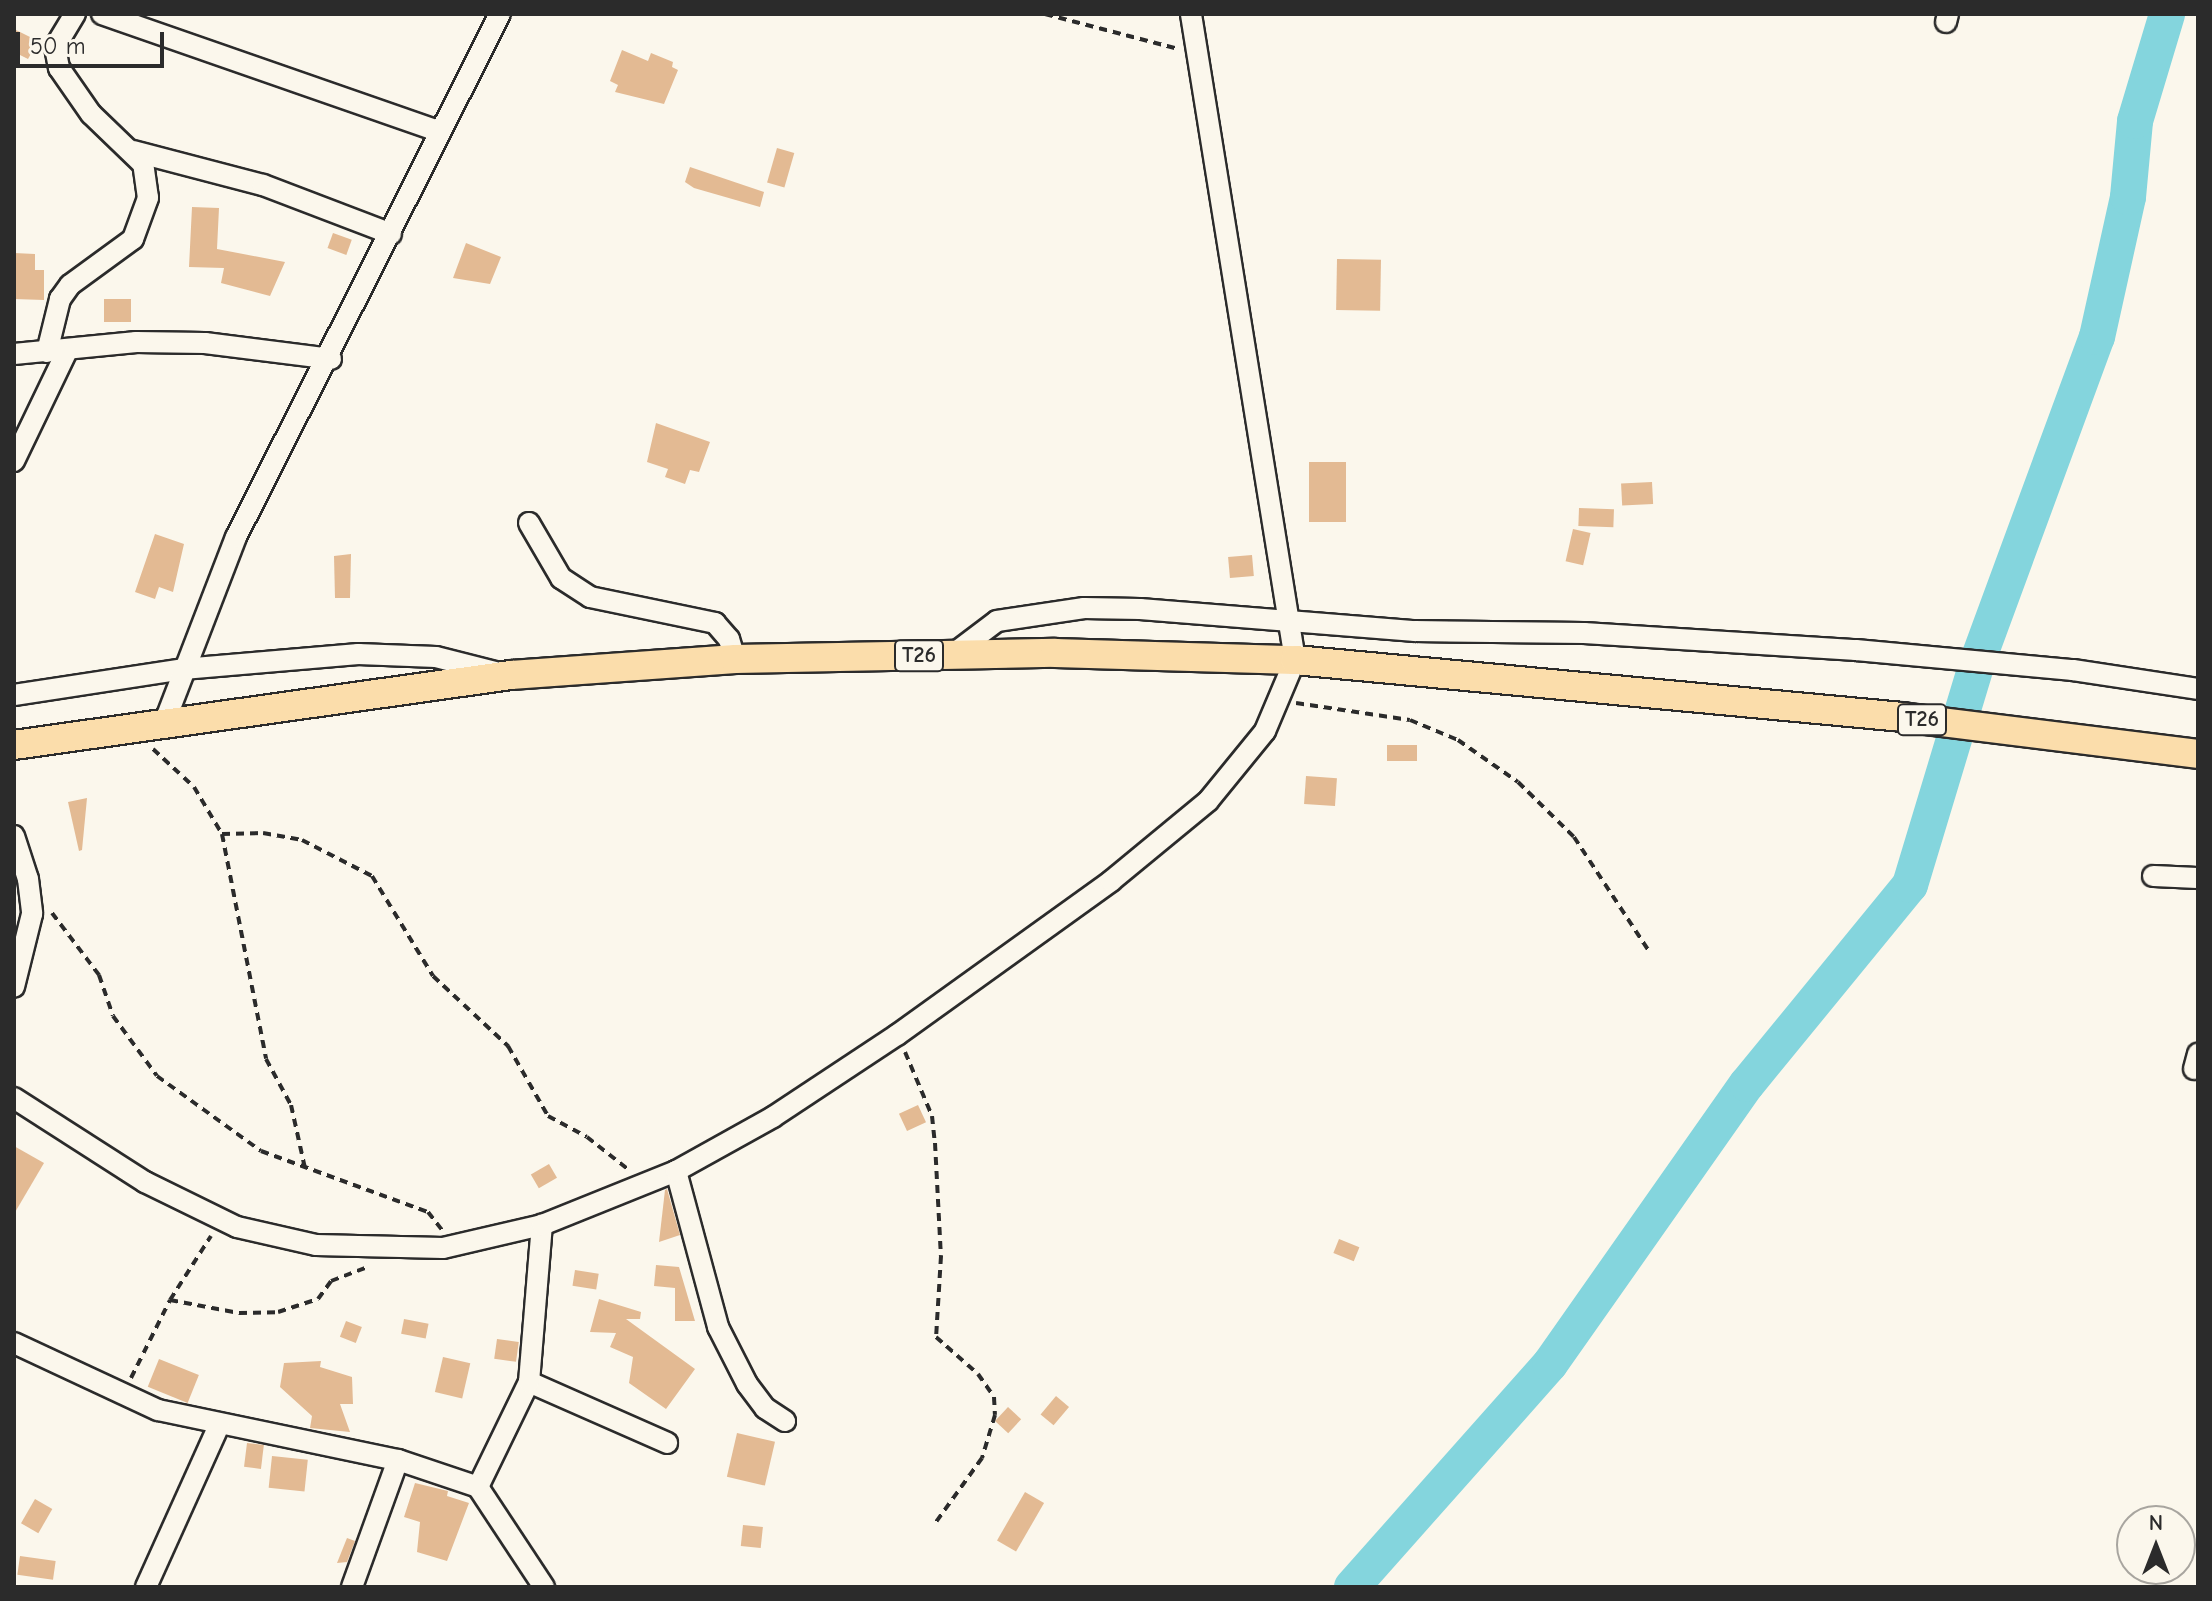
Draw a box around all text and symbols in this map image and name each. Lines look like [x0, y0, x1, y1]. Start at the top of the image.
scale bar [20, 16, 168, 66]
text: 50 m [30, 32, 86, 60]
road number: T26 [893, 638, 945, 674]
road number: T26 [1896, 702, 1948, 738]
north arrow [2116, 1505, 2196, 1585]
text: N [2149, 1510, 2163, 1536]

